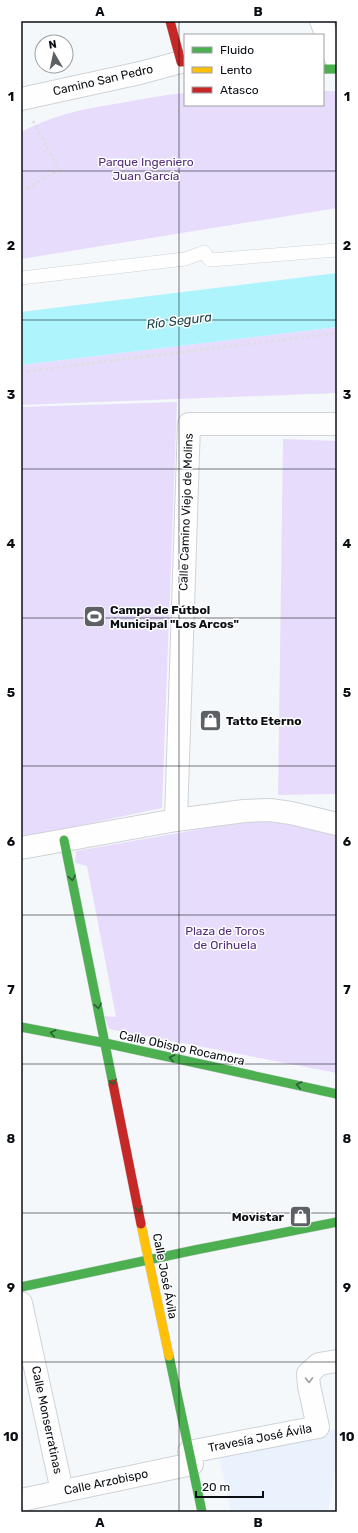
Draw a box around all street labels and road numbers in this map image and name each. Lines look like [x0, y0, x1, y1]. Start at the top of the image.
street label: Camino San Pedro [52, 62, 155, 98]
street label: Calle Camino Viejo de Molins [176, 433, 196, 591]
street label: Calle Obispo Rocamora [118, 1028, 246, 1068]
street label: Calle José Ávila [150, 1232, 180, 1320]
street label: Calle Monserratinas [29, 1365, 65, 1475]
street label: Travesía José Ávila [207, 1421, 313, 1455]
street label: Calle Arzobispo [63, 1466, 149, 1498]

